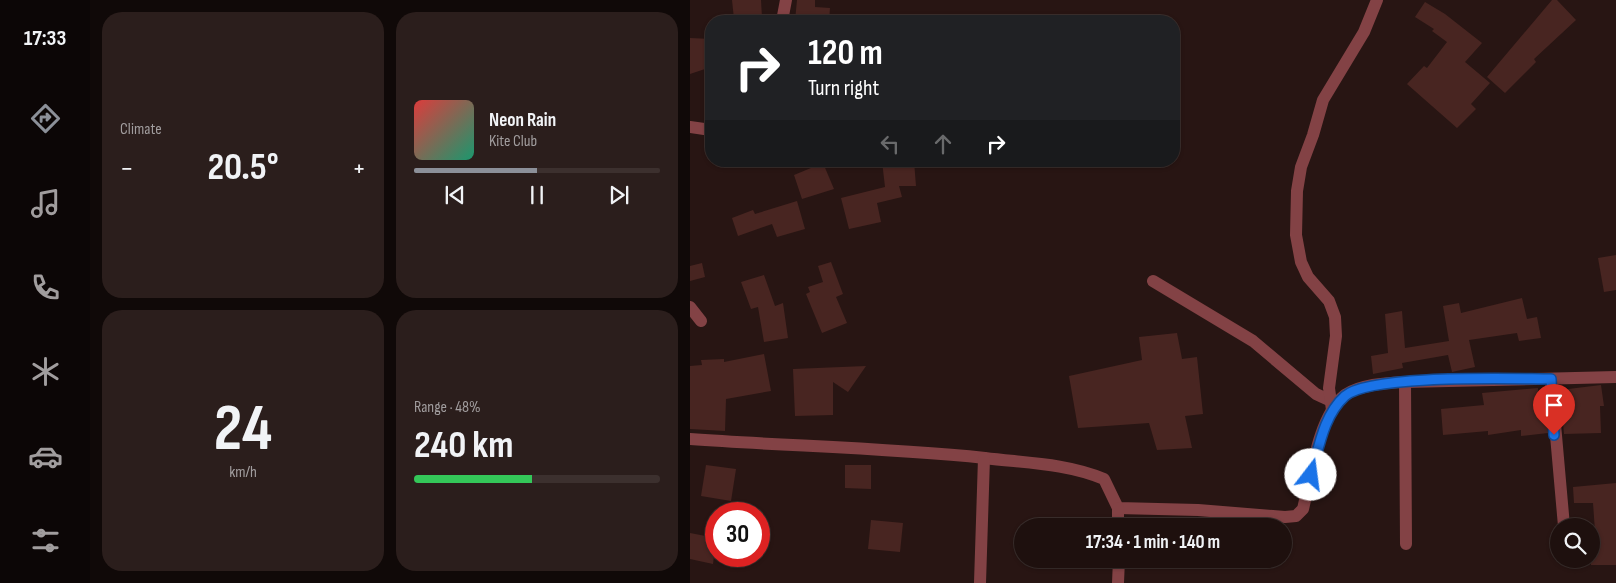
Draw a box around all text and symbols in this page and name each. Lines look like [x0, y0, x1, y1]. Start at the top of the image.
text: 17:33 [24, 25, 66, 52]
text: 120 m [808, 32, 883, 75]
icon: right [725, 35, 790, 100]
text: Turn right [808, 75, 879, 102]
icon: directions [28, 101, 63, 136]
text: Neon Rain [489, 109, 556, 132]
text: Climate [120, 120, 162, 139]
icon: left [876, 130, 904, 158]
icon: ahead [929, 130, 957, 158]
icon: right [982, 130, 1010, 158]
text: Kite Club [489, 132, 537, 151]
text: 20.5° [207, 145, 279, 190]
text: − [120, 152, 134, 185]
text: + [352, 152, 366, 185]
icon: previous [441, 181, 469, 209]
icon: pause [523, 181, 551, 209]
icon: next [605, 181, 633, 209]
icon: music [28, 186, 63, 221]
icon: phone [28, 270, 63, 305]
icon: climate [28, 354, 63, 389]
pin [1533, 384, 1575, 435]
text: 24 [214, 391, 272, 469]
icon: arrive [1540, 391, 1568, 419]
text: Range · 48% [414, 398, 481, 417]
text: 240 km [414, 423, 513, 468]
icon: car [28, 439, 63, 474]
position arrow [1284, 448, 1336, 500]
text: km/h [229, 463, 257, 482]
speed limit sign: 30 [705, 502, 770, 567]
map controls [1550, 518, 1600, 568]
button: search [1550, 518, 1600, 568]
icon: filters [28, 523, 63, 558]
text: 17:34 · 1 min · 140 m [1086, 531, 1220, 554]

